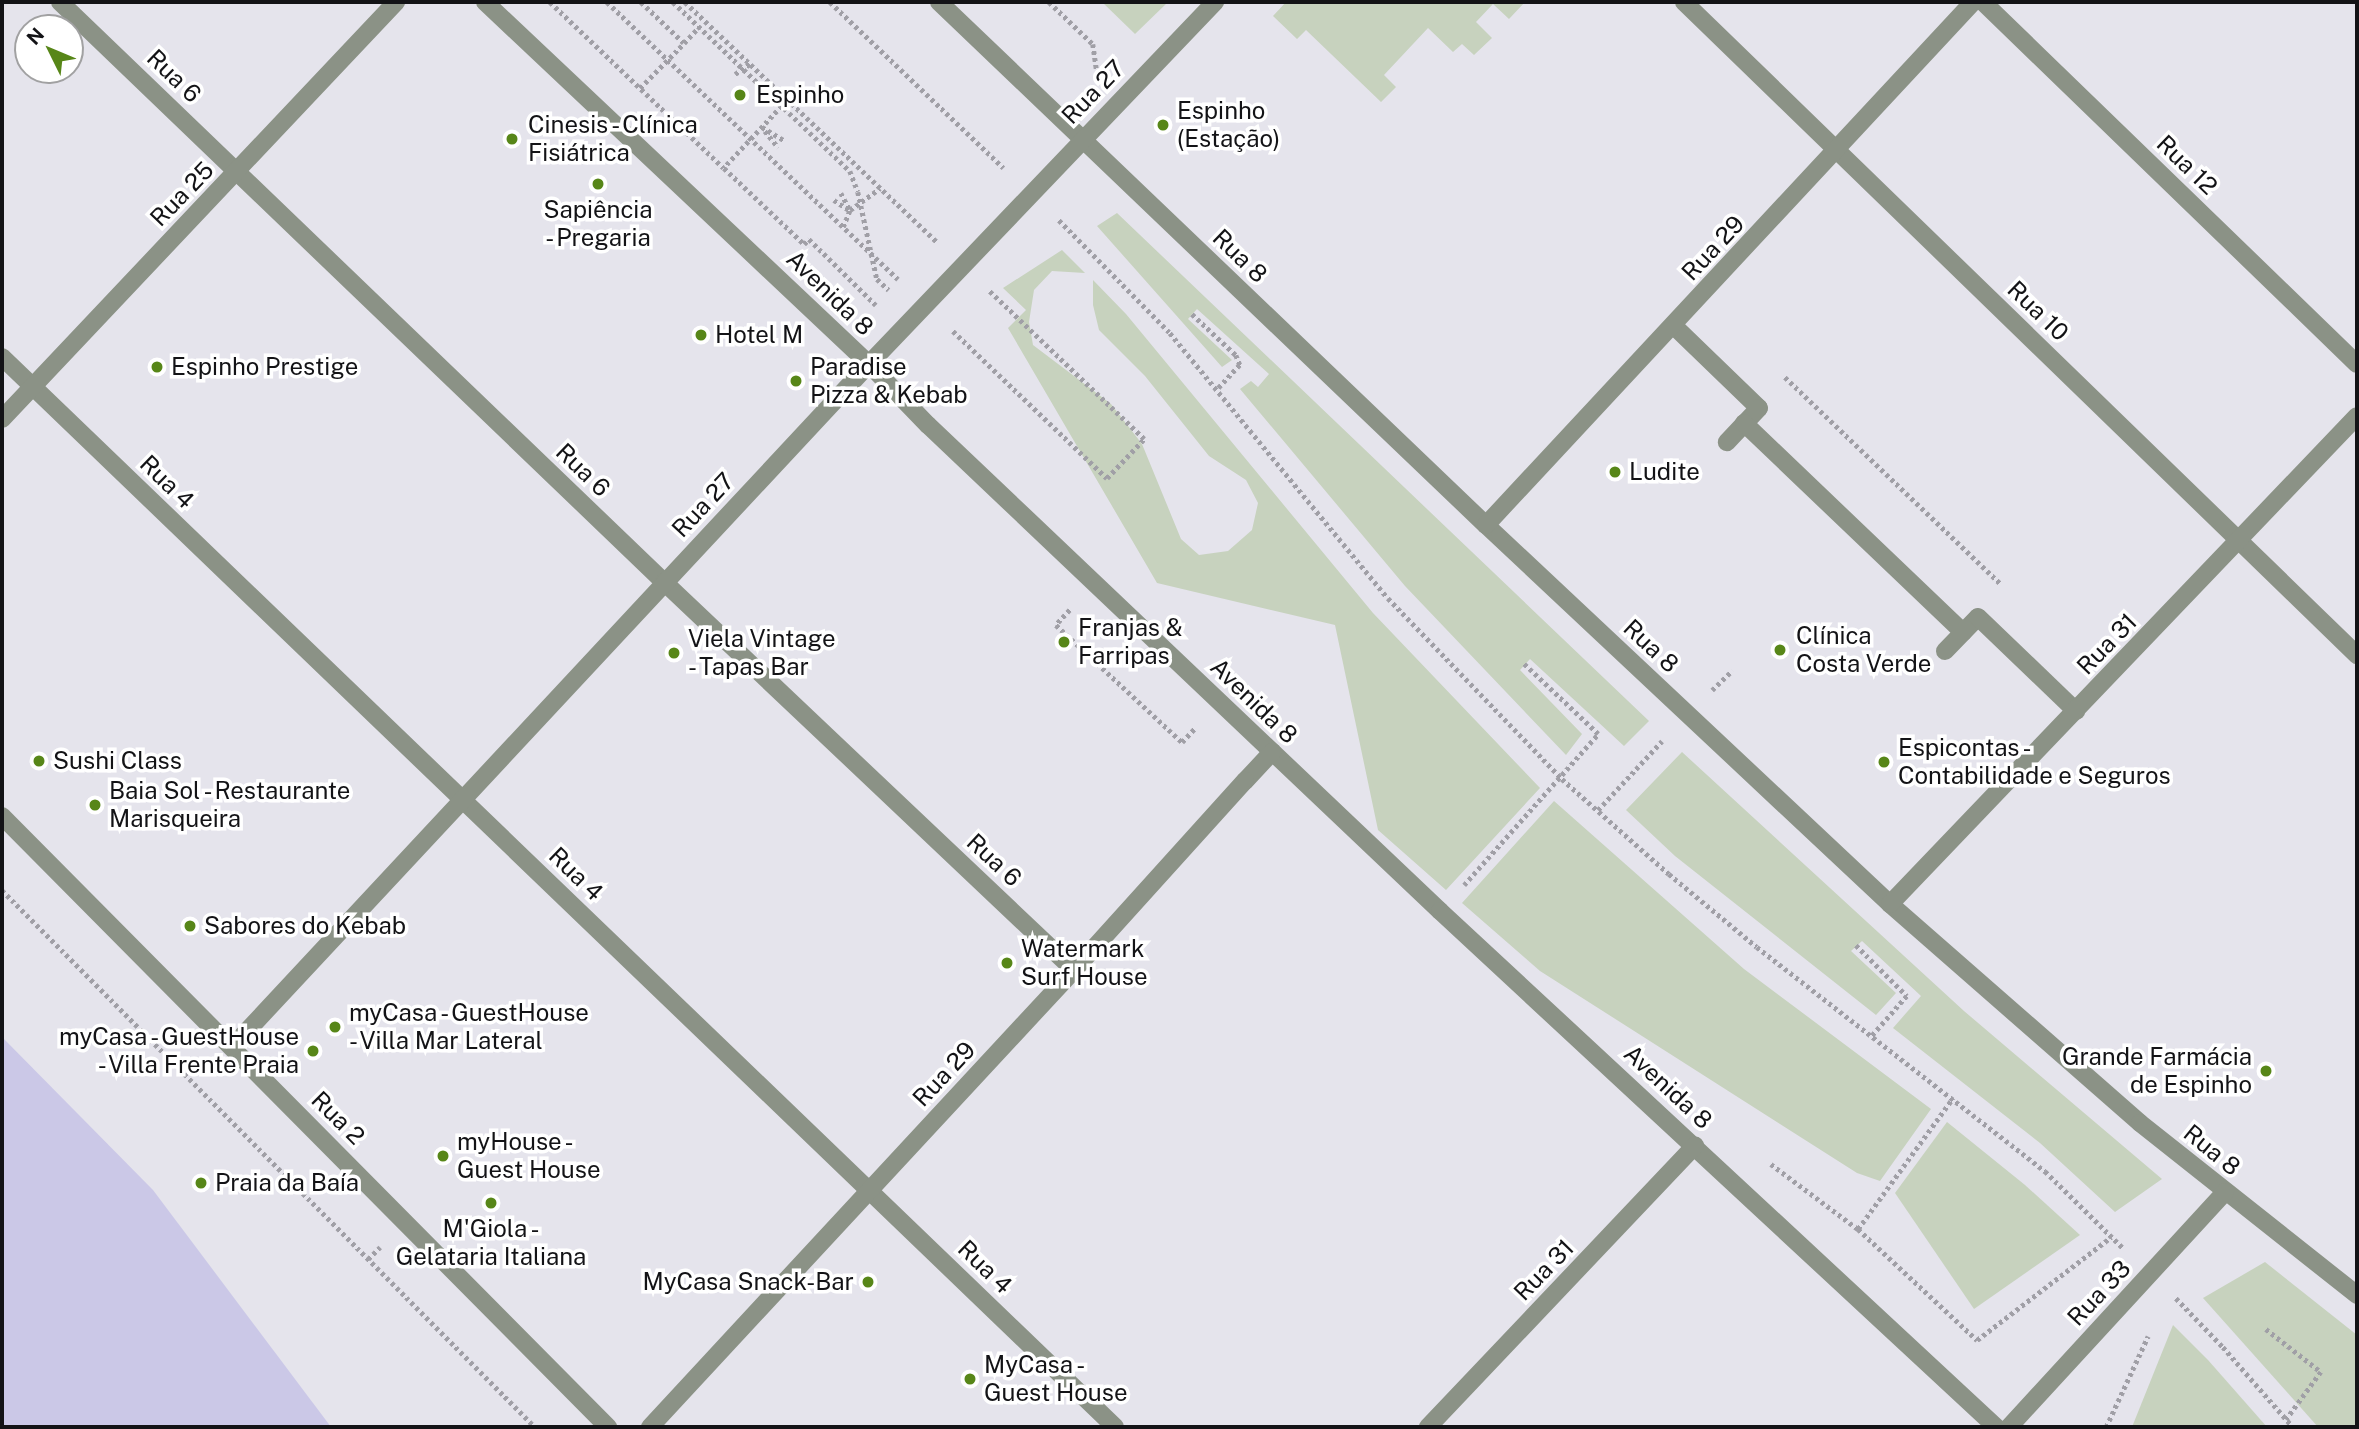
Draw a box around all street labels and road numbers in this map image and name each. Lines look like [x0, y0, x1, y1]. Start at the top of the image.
street label: Rua 6 [141, 43, 207, 109]
street label: Rua 27 [1056, 54, 1130, 130]
street label: Rua 12 [2151, 129, 2223, 201]
street label: Rua 25 [144, 156, 220, 232]
street label: Rua 29 [1676, 210, 1750, 286]
street label: Rua 8 [1207, 223, 1273, 289]
street label: Avenida 8 [781, 245, 879, 341]
street label: Rua 10 [2002, 275, 2074, 347]
street label: Rua 6 [550, 437, 616, 503]
street label: Rua 4 [134, 449, 200, 515]
street label: Rua 27 [666, 467, 740, 543]
street label: Rua 31 [2071, 607, 2143, 681]
street label: Rua 8 [1618, 613, 1684, 679]
street label: Avenida 8 [1205, 653, 1303, 749]
street label: Rua 6 [961, 828, 1027, 892]
street label: Rua 4 [543, 841, 609, 907]
street label: Rua 29 [907, 1036, 981, 1112]
street label: Avenida 8 [1618, 1039, 1718, 1135]
street label: Rua 2 [305, 1085, 371, 1151]
street label: Rua 8 [2178, 1118, 2246, 1182]
street label: Rua 31 [1508, 1233, 1580, 1307]
street label: Rua 4 [952, 1234, 1018, 1300]
street label: Rua 33 [2061, 1254, 2137, 1332]

